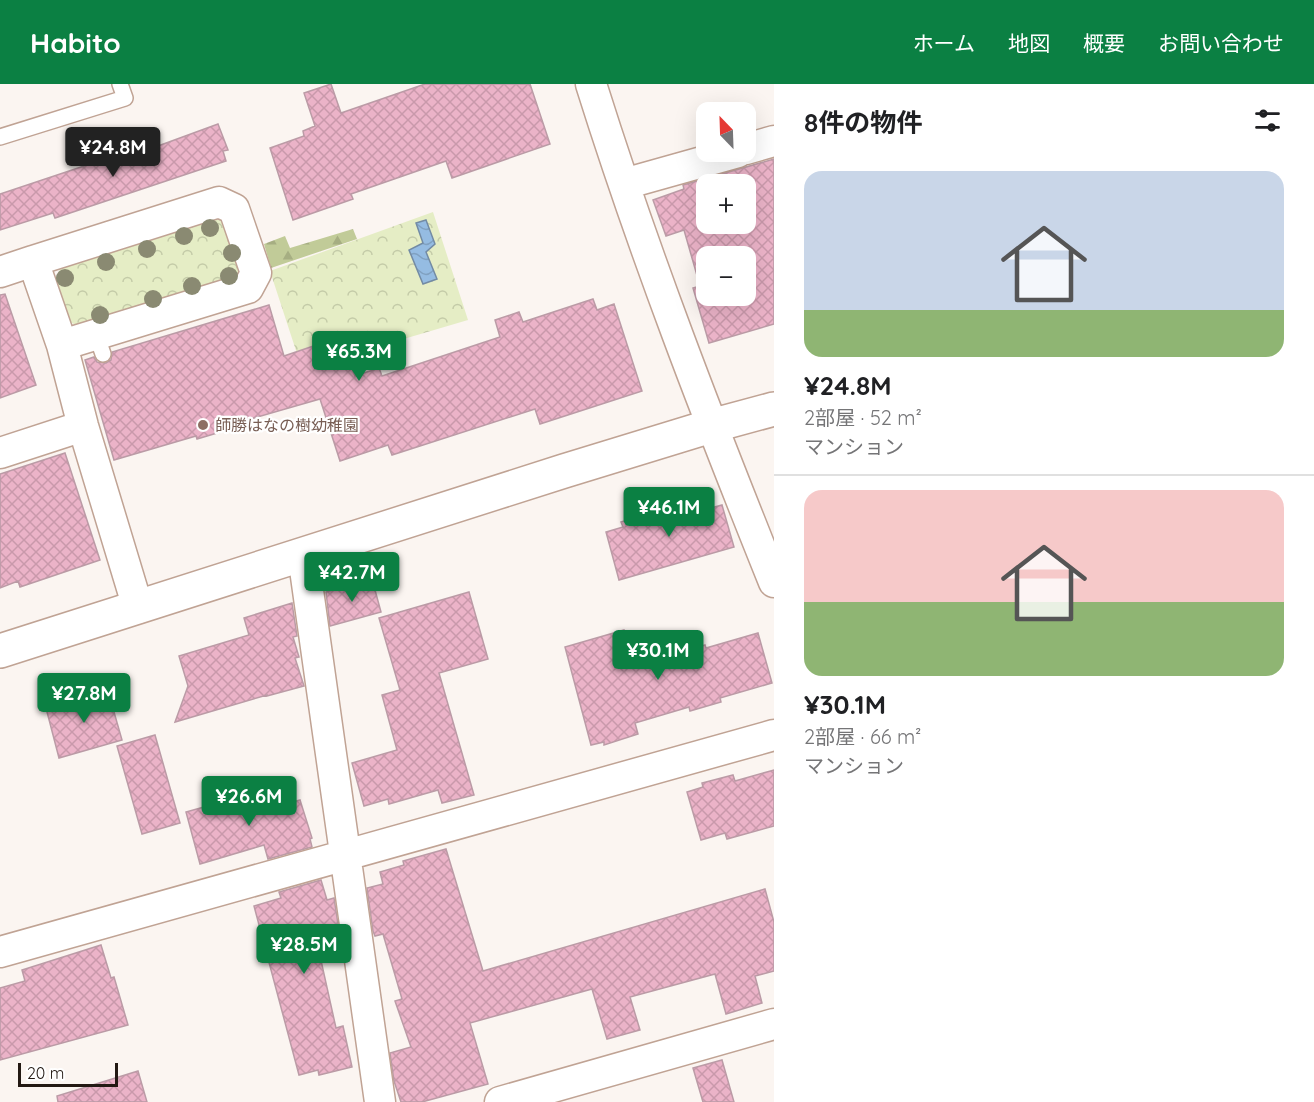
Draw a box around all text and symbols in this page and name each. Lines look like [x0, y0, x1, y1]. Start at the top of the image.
text: Habito [30, 25, 121, 60]
text: ホーム [913, 30, 975, 56]
text: 地図 [1008, 30, 1050, 56]
text: 概要 [1083, 30, 1125, 56]
text: お問い合わせ [1158, 30, 1284, 56]
north arrow [696, 102, 756, 162]
map controls [696, 102, 756, 306]
icon: filters [1251, 104, 1284, 137]
text: 8件の物件 [804, 106, 922, 139]
pin: ¥24.8M [64, 127, 162, 178]
text: ¥24.8M [79, 134, 147, 159]
button: + [696, 174, 756, 234]
icon: home [990, 210, 1098, 318]
button: − [696, 246, 756, 306]
pin: ¥65.3M [310, 331, 408, 382]
text: ¥65.3M [326, 338, 392, 363]
text: ¥24.8M [804, 369, 892, 402]
text: 2部屋 · 52 m² [804, 405, 922, 430]
place label: 師勝はなの樹幼稚園 [215, 415, 359, 435]
marker: 師勝はなの樹幼稚園 [196, 418, 210, 432]
text: マンション [804, 434, 904, 459]
pin: ¥46.1M [620, 487, 718, 538]
text: ¥46.1M [638, 494, 700, 519]
icon: home [990, 529, 1098, 637]
pin: ¥42.7M [303, 552, 401, 603]
text: ¥42.7M [318, 559, 386, 584]
pin: ¥30.1M [609, 630, 707, 681]
text: ¥30.1M [626, 637, 690, 662]
pin: ¥27.8M [35, 673, 133, 724]
text: ¥27.8M [51, 680, 117, 705]
text: ¥30.1M [804, 688, 886, 721]
text: 2部屋 · 66 m² [804, 724, 921, 749]
text: マンション [804, 753, 904, 778]
pin: ¥26.6M [200, 776, 298, 827]
text: ¥26.6M [216, 783, 282, 808]
pin: ¥28.5M [255, 924, 353, 975]
text: ¥28.5M [270, 931, 338, 956]
scale bar [18, 1060, 118, 1088]
text: 20 m [27, 1063, 64, 1083]

